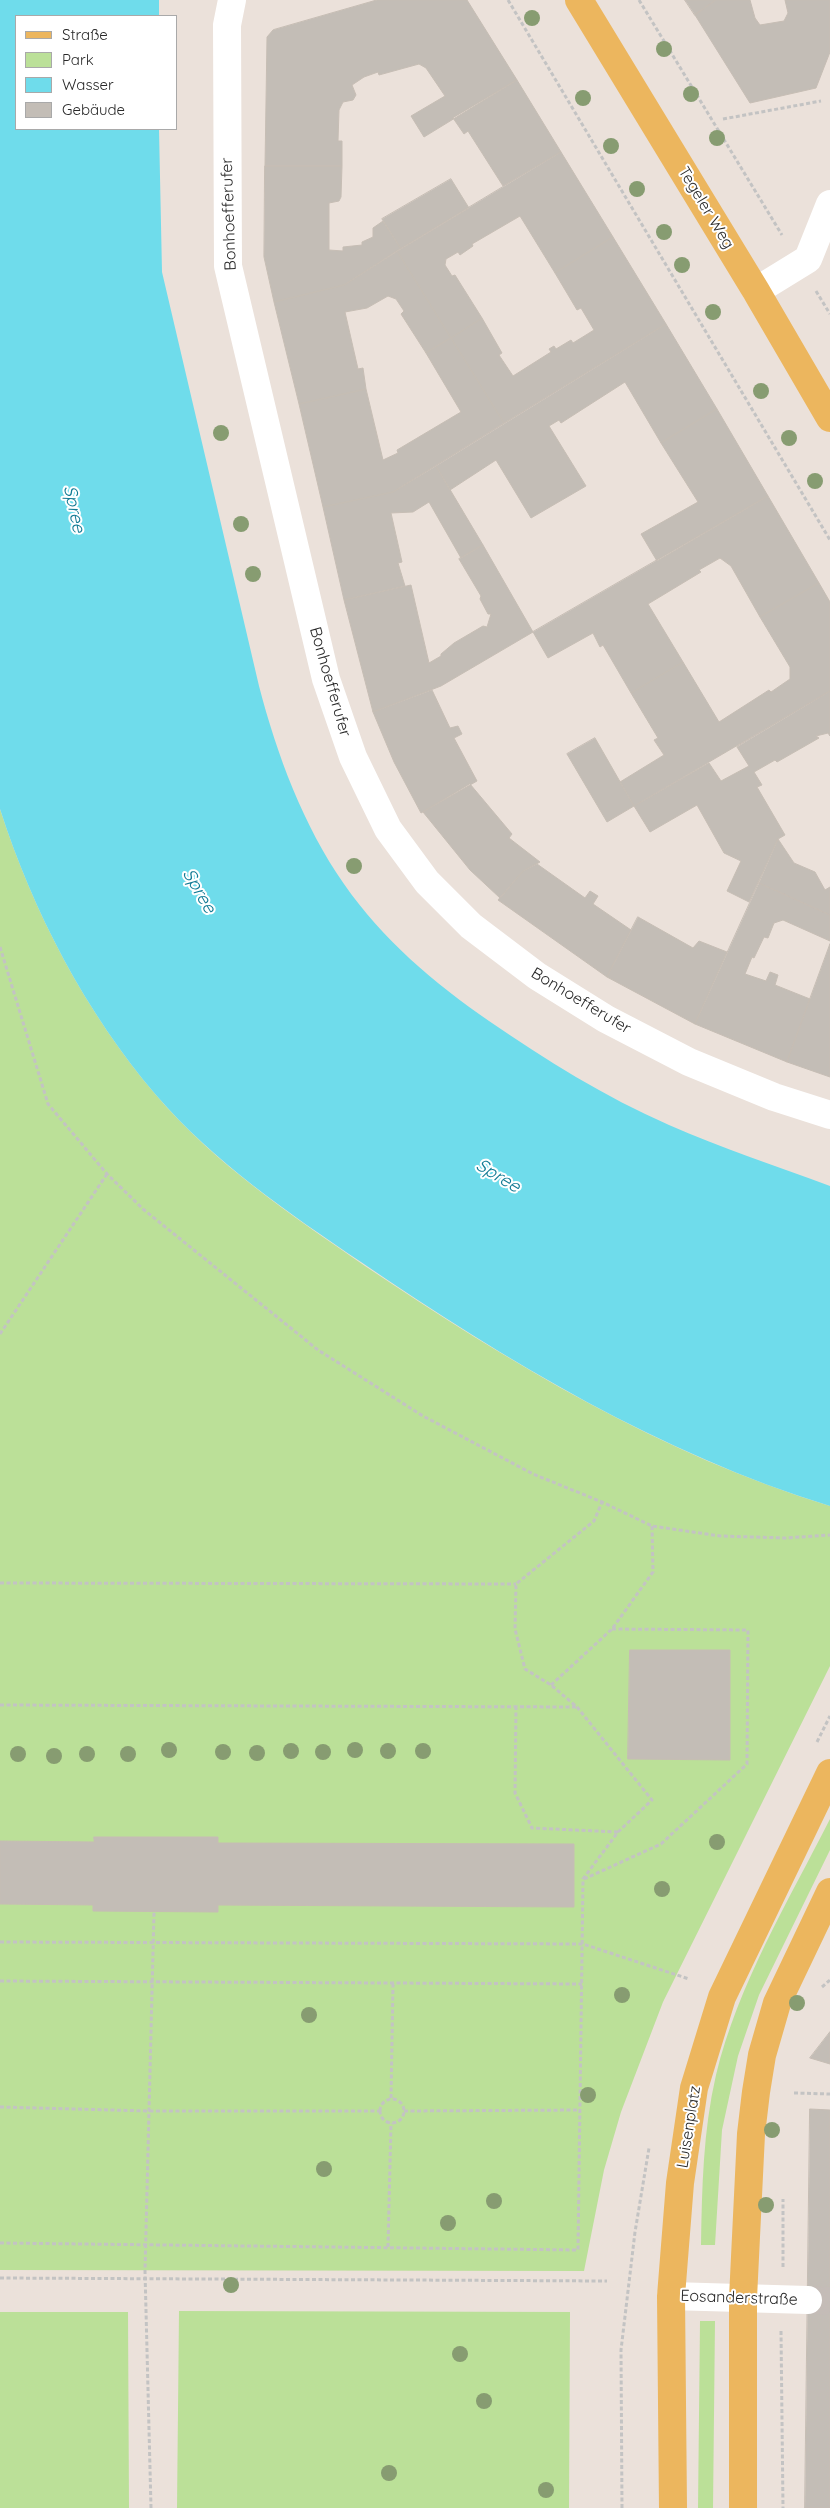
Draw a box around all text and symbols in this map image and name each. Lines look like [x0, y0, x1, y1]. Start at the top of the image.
legend [15, 15, 178, 130]
text: Straße [62, 25, 108, 44]
text: Park [62, 50, 94, 69]
text: Wasser [62, 75, 114, 94]
text: Gebäude [62, 100, 125, 119]
street label: Bonhoefferufer [217, 157, 241, 271]
street label: Tegeler Weg [674, 163, 738, 253]
water label: Spree [58, 483, 90, 535]
street label: Bonhoefferufer [305, 625, 355, 739]
water label: Spree [178, 865, 220, 917]
street label: Bonhoefferufer [528, 964, 634, 1038]
water label: Spree [472, 1154, 524, 1198]
street label: Luisenplatz [673, 2085, 705, 2169]
street label: Eosanderstraße [680, 2286, 798, 2310]

